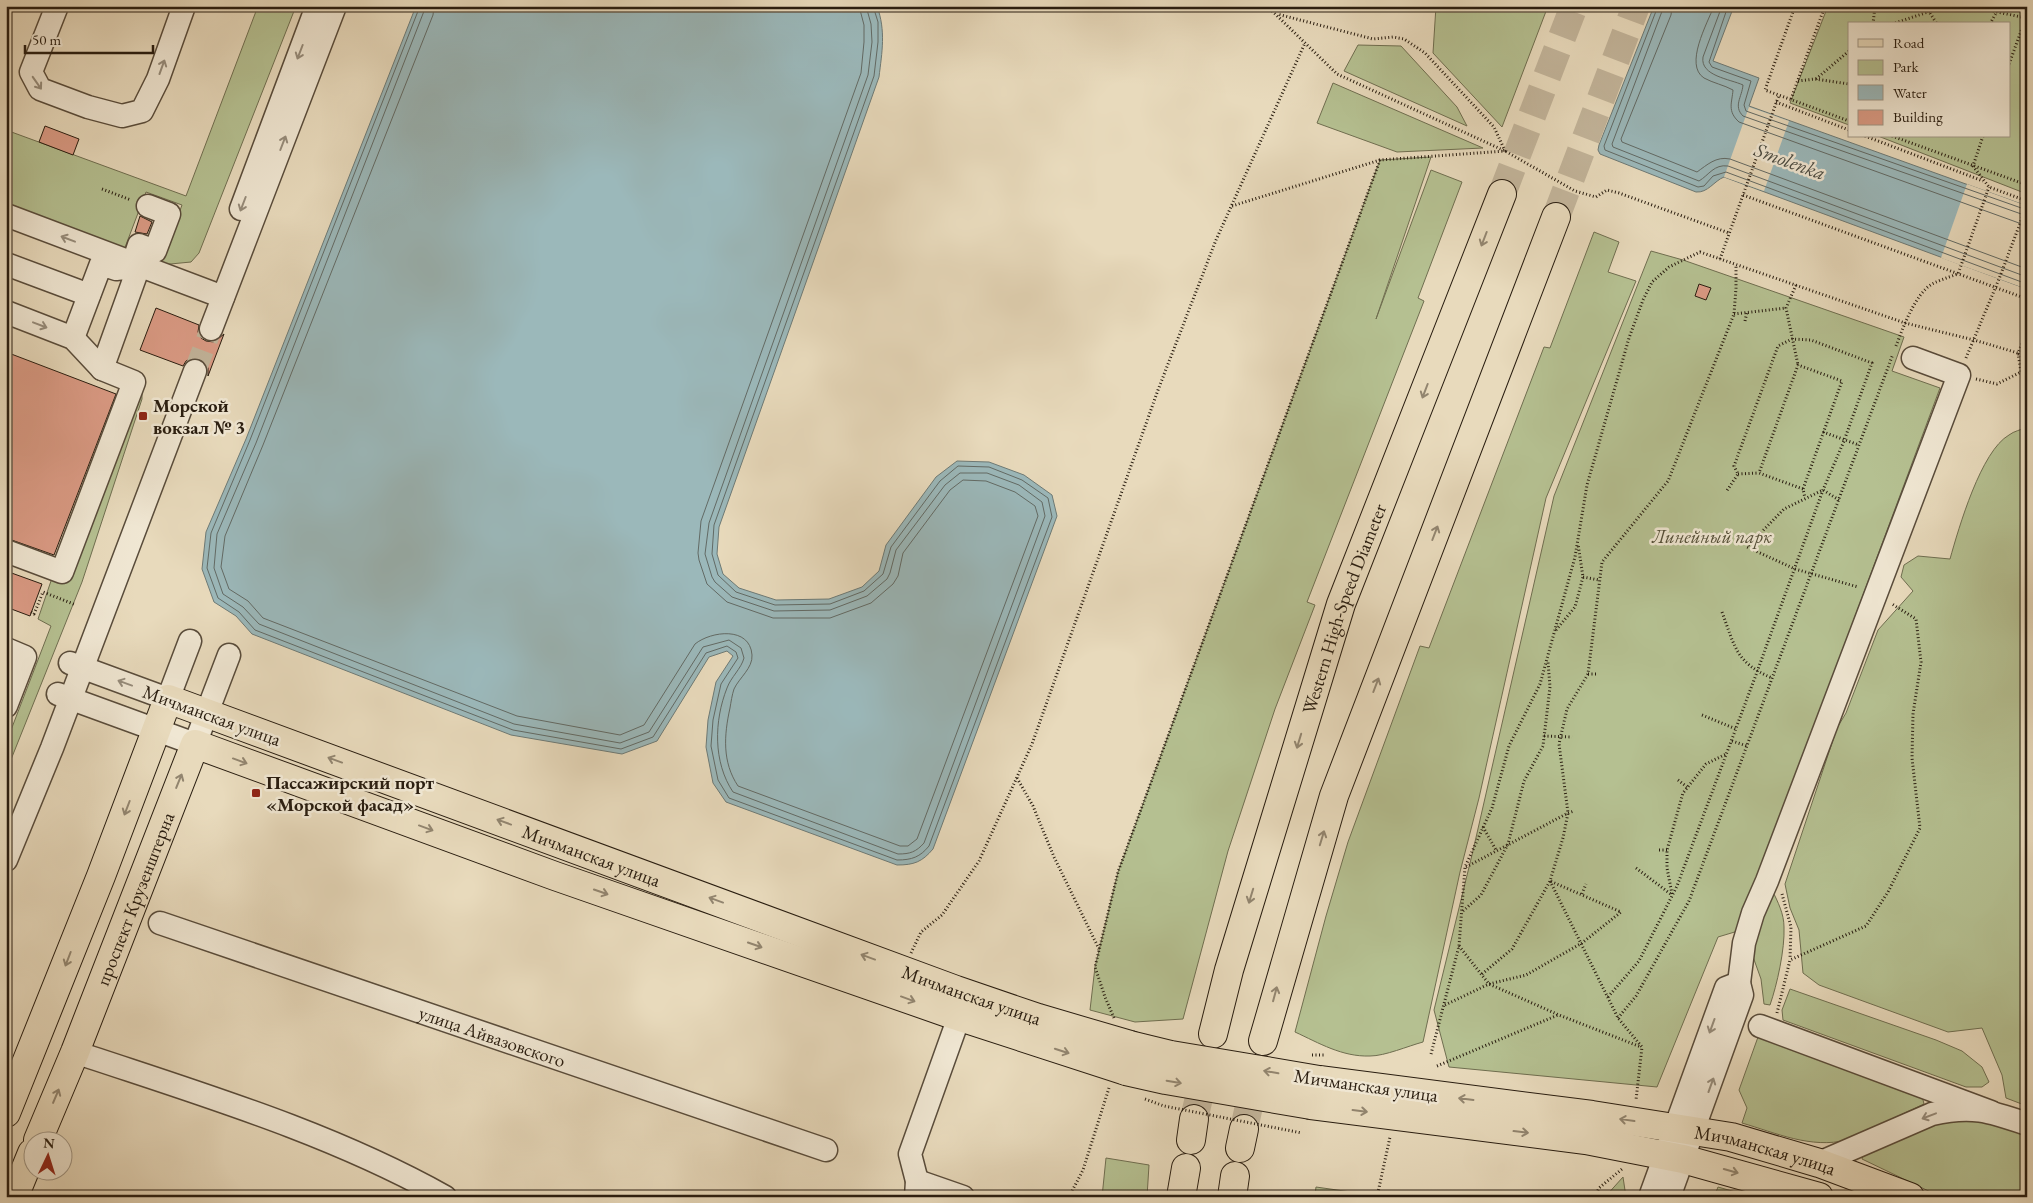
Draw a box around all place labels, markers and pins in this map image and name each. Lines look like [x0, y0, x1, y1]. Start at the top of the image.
place label: Морской вокзал № 3 [153, 393, 245, 440]
marker: Морской вокзал № 3 [137, 410, 149, 422]
place label: Пассажирский порт «Морской фасад» [266, 770, 435, 817]
marker: Пассажирский порт «Морской фасад» [250, 787, 262, 799]

